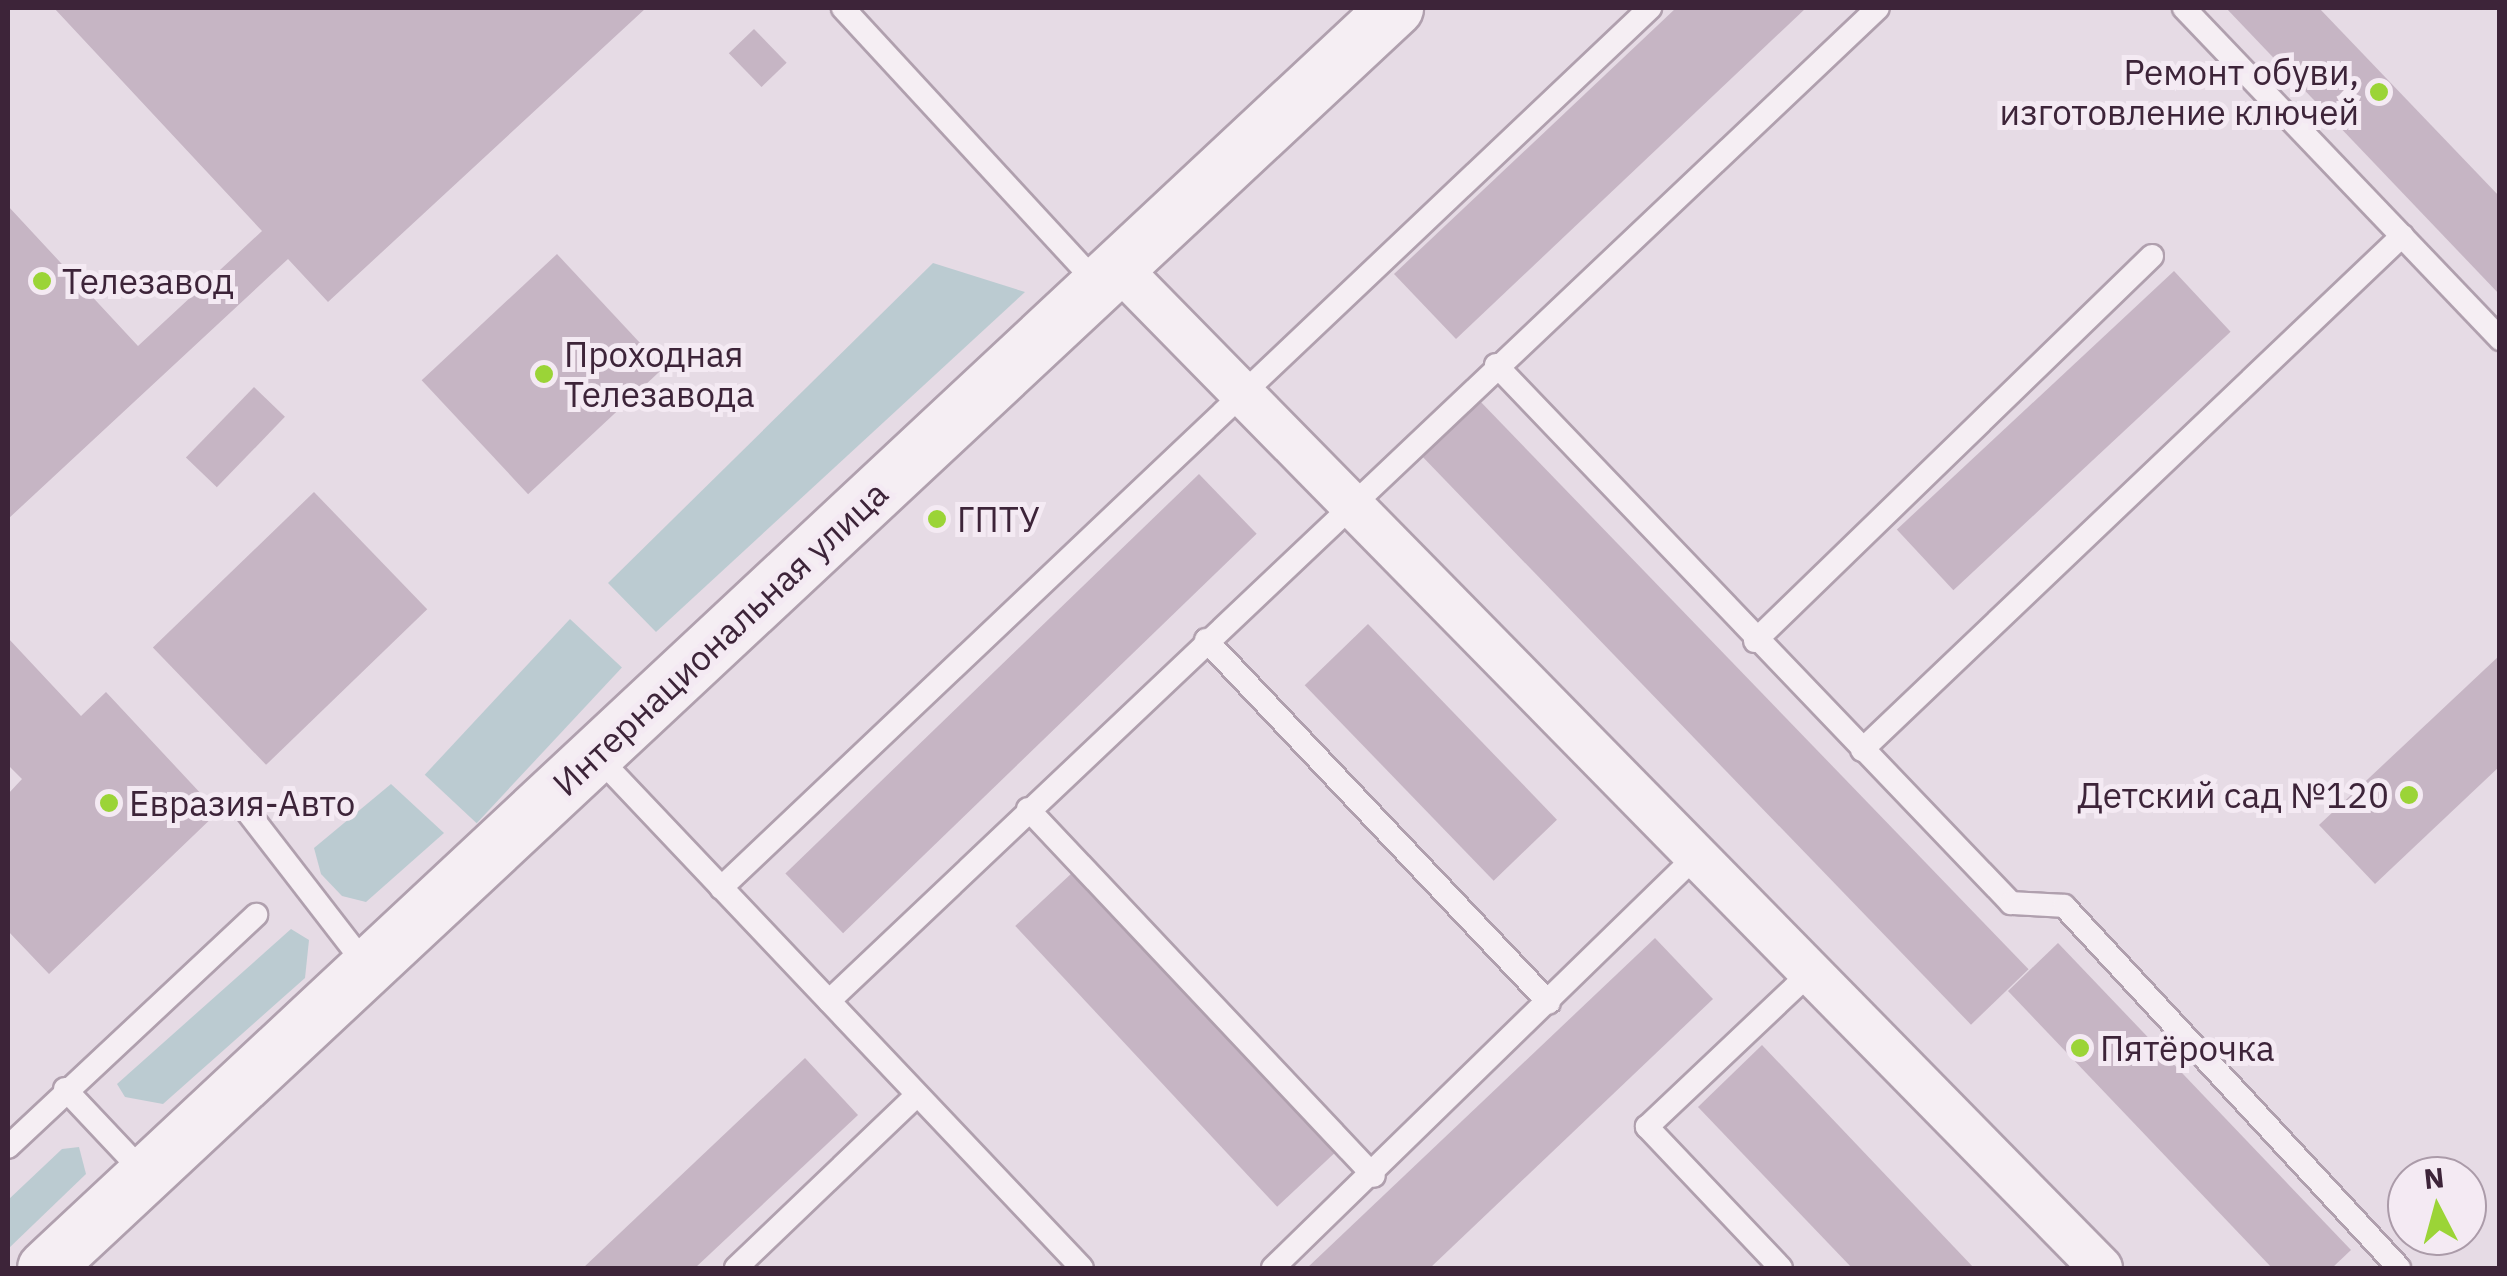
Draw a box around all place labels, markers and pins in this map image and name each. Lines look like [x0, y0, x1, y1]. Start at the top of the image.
place label: Ремонт обуви, изготовление ключей [2000, 51, 2359, 133]
marker: Ремонт обуви, изготовление ключей [2368, 81, 2390, 103]
place label: Телезавод [62, 260, 234, 302]
marker: Телезавод [31, 270, 53, 292]
place label: Проходная Телезавода [564, 333, 755, 415]
marker: Проходная Телезавода [533, 363, 555, 385]
place label: ГПТУ [957, 498, 1040, 540]
marker: ГПТУ [926, 508, 948, 530]
place label: Детский сад №120 [2077, 774, 2389, 816]
place label: Евразия-Авто [129, 782, 355, 824]
marker: Детский сад №120 [2398, 784, 2420, 806]
marker: Евразия-Авто [98, 792, 120, 814]
place label: Пятёрочка [2100, 1027, 2275, 1069]
marker: Пятёрочка [2069, 1037, 2091, 1059]

